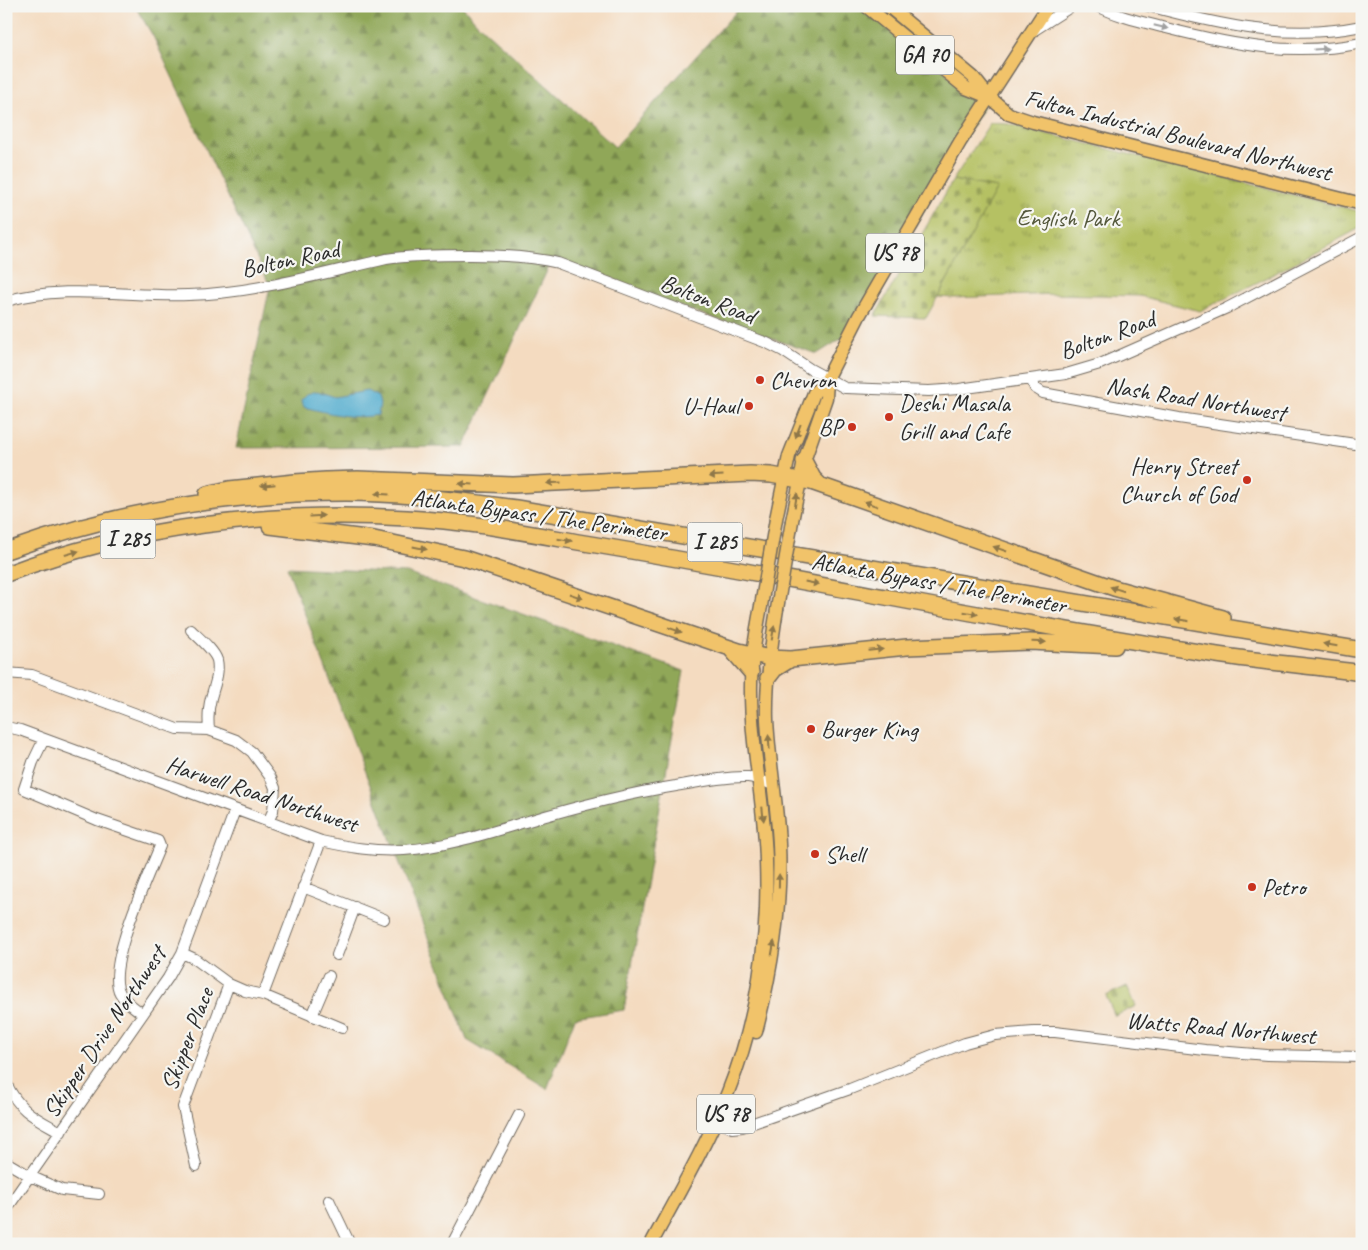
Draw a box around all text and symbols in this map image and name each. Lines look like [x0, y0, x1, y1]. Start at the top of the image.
one-way arrow [1154, 23, 1169, 31]
road number: GA 70 [896, 36, 954, 74]
one-way arrow [1314, 44, 1330, 52]
street label: Fulton Industrial Boulevard Northwest [1022, 82, 1336, 188]
park label: English Park [1017, 203, 1121, 233]
street label: Bolton Road [238, 233, 345, 284]
road number: US 78 [866, 234, 924, 272]
street label: Bolton Road [656, 267, 763, 332]
street label: Bolton Road [1055, 303, 1162, 366]
place label: Chevron [770, 365, 837, 395]
street label: Nash Road Northwest [1104, 370, 1291, 428]
marker: Chevron [754, 374, 766, 386]
place label: Deshi Masala Grill and Cafe [899, 388, 1012, 446]
place label: U-Haul [683, 391, 743, 421]
marker: U-Haul [743, 400, 755, 412]
marker: Deshi Masala Grill and Cafe [883, 411, 895, 423]
place label: BP [818, 412, 845, 442]
marker: BP [846, 421, 858, 433]
one-way arrow [794, 423, 802, 438]
place label: Henry Street Church of God [1120, 451, 1241, 509]
one-way arrow [708, 472, 724, 480]
marker: Henry Street Church of God [1241, 474, 1253, 486]
one-way arrow [457, 479, 473, 487]
one-way arrow [545, 480, 561, 488]
one-way arrow [260, 481, 276, 489]
street label: Atlanta Bypass / The Perimeter [409, 482, 671, 548]
one-way arrow [373, 490, 389, 498]
one-way arrow [792, 492, 800, 508]
one-way arrow [863, 500, 878, 508]
one-way arrow [309, 512, 325, 520]
road number: I 285 [100, 520, 156, 558]
road number: I 285 [688, 522, 742, 562]
one-way arrow [558, 536, 574, 544]
one-way arrow [413, 544, 428, 552]
one-way arrow [992, 545, 1007, 553]
street label: Atlanta Bypass / The Perimeter [809, 546, 1071, 621]
one-way arrow [64, 549, 79, 557]
one-way arrow [804, 580, 820, 588]
one-way arrow [1109, 584, 1124, 592]
one-way arrow [568, 592, 583, 600]
one-way arrow [964, 609, 980, 617]
one-way arrow [1173, 616, 1189, 624]
one-way arrow [770, 625, 778, 641]
one-way arrow [668, 626, 683, 634]
one-way arrow [1031, 639, 1047, 647]
one-way arrow [1322, 640, 1338, 648]
one-way arrow [869, 646, 885, 654]
place label: Burger King [821, 714, 920, 744]
marker: Burger King [805, 723, 817, 735]
one-way arrow [765, 734, 773, 750]
street label: Harwell Road Northwest [162, 749, 363, 840]
one-way arrow [759, 807, 767, 823]
place label: Shell [825, 839, 868, 869]
marker: Shell [809, 848, 821, 860]
place label: Petro [1262, 872, 1308, 902]
one-way arrow [775, 873, 783, 889]
marker: Petro [1246, 881, 1258, 893]
street label: Skipper Drive Northwest [36, 938, 174, 1123]
one-way arrow [770, 939, 778, 955]
street label: Skipper Place [154, 981, 221, 1095]
street label: Watts Road Northwest [1125, 1005, 1319, 1051]
road number: US 78 [697, 1094, 755, 1134]

